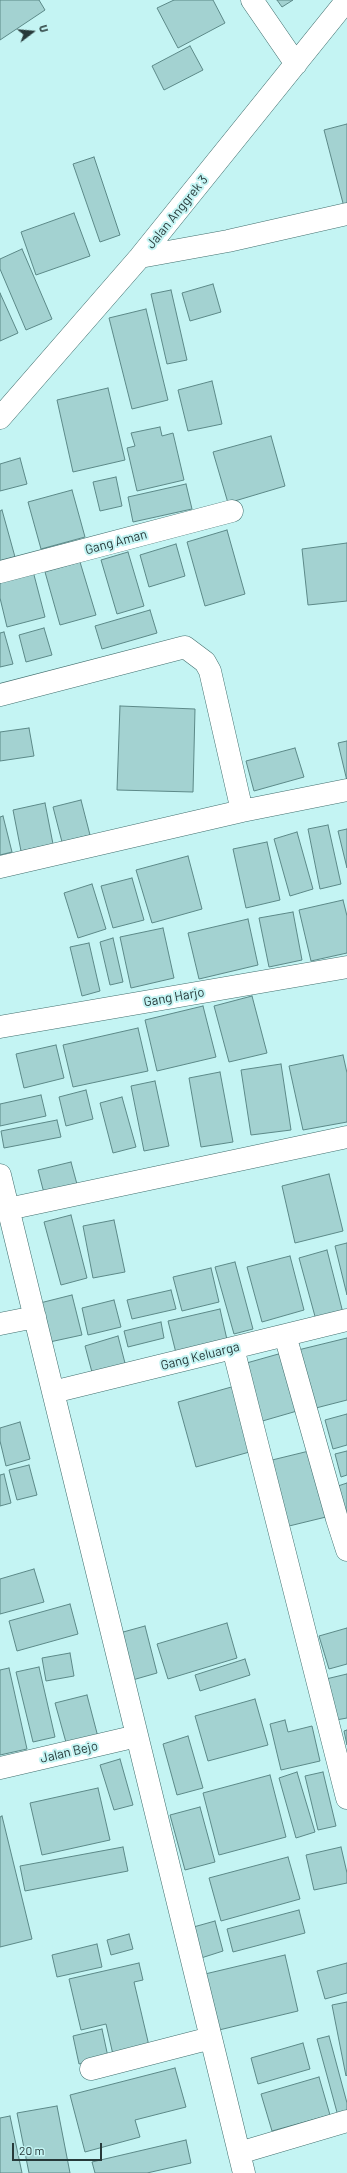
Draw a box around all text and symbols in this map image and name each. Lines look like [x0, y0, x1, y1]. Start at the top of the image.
north arrow [12, 12, 52, 52]
text: U [37, 23, 51, 34]
street label: Jalan Anggrek 3 [143, 172, 211, 252]
street label: Gang Aman [83, 526, 149, 558]
street label: Gang Harjo [142, 984, 206, 1010]
street label: Gang Keluarga [159, 1339, 241, 1373]
street label: Jalan Bejo [39, 1738, 99, 1766]
scale bar [14, 2135, 104, 2161]
text: 20 m [19, 2143, 45, 2157]

